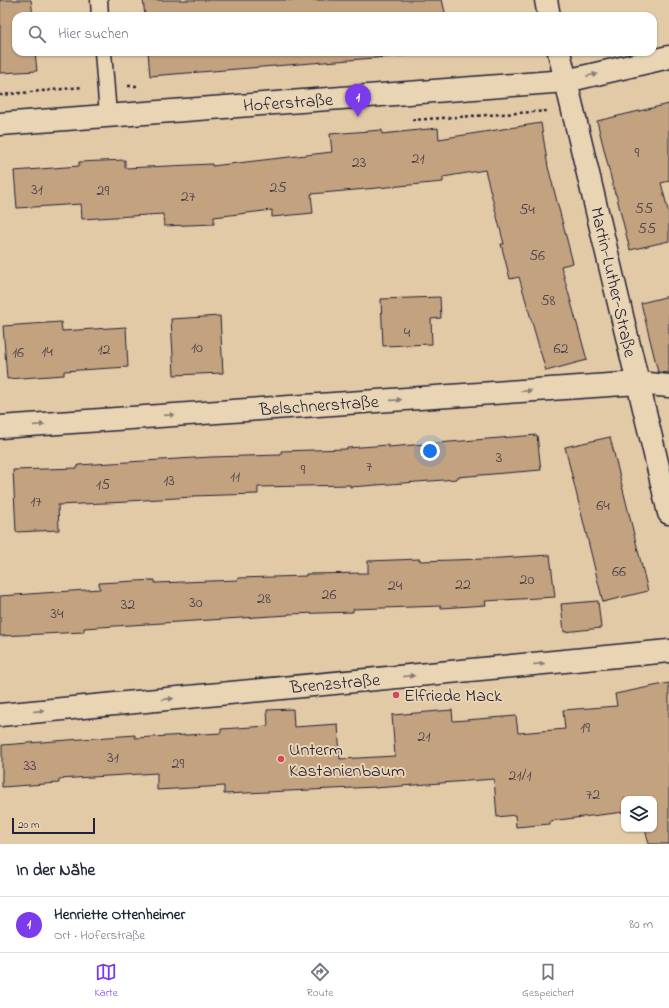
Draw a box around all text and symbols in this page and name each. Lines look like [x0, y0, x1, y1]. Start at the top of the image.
search box [12, 12, 657, 56]
icon: search [26, 23, 48, 45]
text: Hier suchen [58, 23, 129, 45]
one-way arrow [586, 72, 598, 78]
pin: 1 [345, 84, 371, 117]
street label: Hoferstraße [242, 88, 335, 120]
house number: 9 [635, 141, 640, 165]
house number: 21 [411, 147, 425, 171]
house number: 23 [352, 151, 366, 175]
house number: 25 [269, 176, 287, 200]
house number: 31 [31, 178, 43, 202]
house number: 29 [97, 179, 110, 203]
house number: 27 [181, 185, 196, 209]
house number: 55 [635, 197, 653, 221]
house number: 54 [519, 198, 535, 222]
street label: Martin-Luther-Straße [582, 205, 642, 361]
house number: 55 [638, 217, 656, 241]
house number: 56 [529, 244, 545, 268]
house number: 58 [540, 289, 556, 313]
house number: 4 [404, 321, 411, 345]
house number: 10 [191, 336, 203, 360]
house number: 62 [554, 337, 569, 361]
house number: 12 [97, 338, 111, 362]
house number: 14 [41, 340, 53, 364]
house number: 16 [12, 341, 24, 365]
one-way arrow [520, 387, 532, 394]
street label: Belschnerstraße [258, 390, 381, 424]
one-way arrow [390, 396, 402, 403]
one-way arrow [163, 412, 175, 419]
one-way arrow [33, 421, 45, 428]
your location [420, 441, 440, 461]
house number: 3 [496, 446, 502, 470]
house number: 7 [366, 455, 373, 479]
house number: 9 [301, 458, 306, 482]
house number: 11 [230, 465, 240, 489]
house number: 13 [163, 469, 175, 493]
house number: 15 [96, 473, 110, 497]
house number: 17 [30, 490, 42, 514]
house number: 64 [596, 494, 610, 518]
house number: 66 [612, 560, 626, 584]
house number: 20 [520, 568, 535, 592]
house number: 22 [455, 573, 471, 597]
house number: 24 [388, 574, 403, 598]
house number: 26 [322, 583, 337, 607]
house number: 28 [257, 587, 271, 611]
house number: 30 [189, 591, 203, 615]
house number: 32 [121, 593, 135, 617]
house number: 34 [50, 602, 64, 626]
one-way arrow [533, 660, 545, 667]
street label: Brenzstraße [288, 668, 382, 702]
one-way arrow [403, 672, 415, 679]
place label: Elfriede Mack [404, 684, 502, 710]
marker: Elfriede Mack [391, 690, 401, 700]
one-way arrow [162, 695, 174, 702]
one-way arrow [33, 708, 45, 714]
house number: 19 [580, 716, 590, 740]
house number: 21 [417, 725, 431, 749]
place label: Unterm Kastanienbaum [289, 738, 405, 785]
house number: 31 [107, 746, 119, 770]
house number: 29 [172, 752, 185, 776]
house number: 33 [23, 754, 37, 778]
marker: Unterm Kastanienbaum [276, 754, 286, 764]
house number: 21/1 [508, 764, 532, 788]
house number: 72 [586, 783, 600, 807]
map controls [621, 796, 657, 832]
button: layers [621, 796, 657, 832]
scale bar [12, 816, 95, 835]
text: 20 m [18, 817, 40, 833]
text: In der Nähe [16, 858, 95, 883]
text: Henriette Ottenheimer [54, 904, 185, 926]
text: 1 [27, 915, 31, 934]
text: 80 m [629, 915, 653, 934]
text: Ort · Hoferstraße [54, 926, 145, 945]
tab: Karte [94, 961, 118, 1001]
tab: Route [307, 961, 333, 1001]
tab: Gespeichert [522, 961, 575, 1001]

